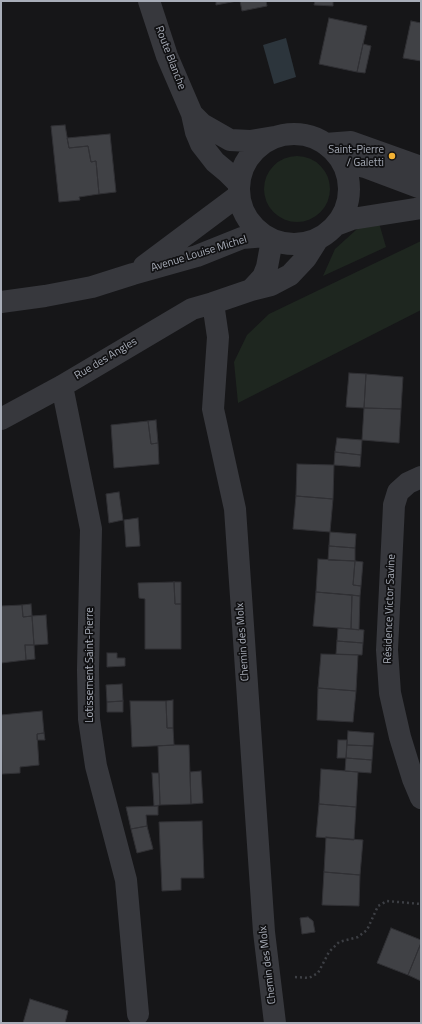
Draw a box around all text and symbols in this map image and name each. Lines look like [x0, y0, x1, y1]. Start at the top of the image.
street label: Route Blanche [152, 24, 188, 92]
place label: Saint-Pierre / Galetti [328, 143, 384, 169]
marker: Saint-Pierre / Galetti [387, 151, 397, 161]
street label: Avenue Louise Michel [149, 233, 249, 275]
street label: Rue des Angles [72, 335, 140, 383]
street label: Résidence Victor Savine [381, 554, 399, 664]
street label: Chemin des Molx [234, 602, 252, 682]
street label: Lotissement Saint-Pierre [83, 607, 97, 723]
street label: Chemin des Molx [257, 925, 279, 1005]

